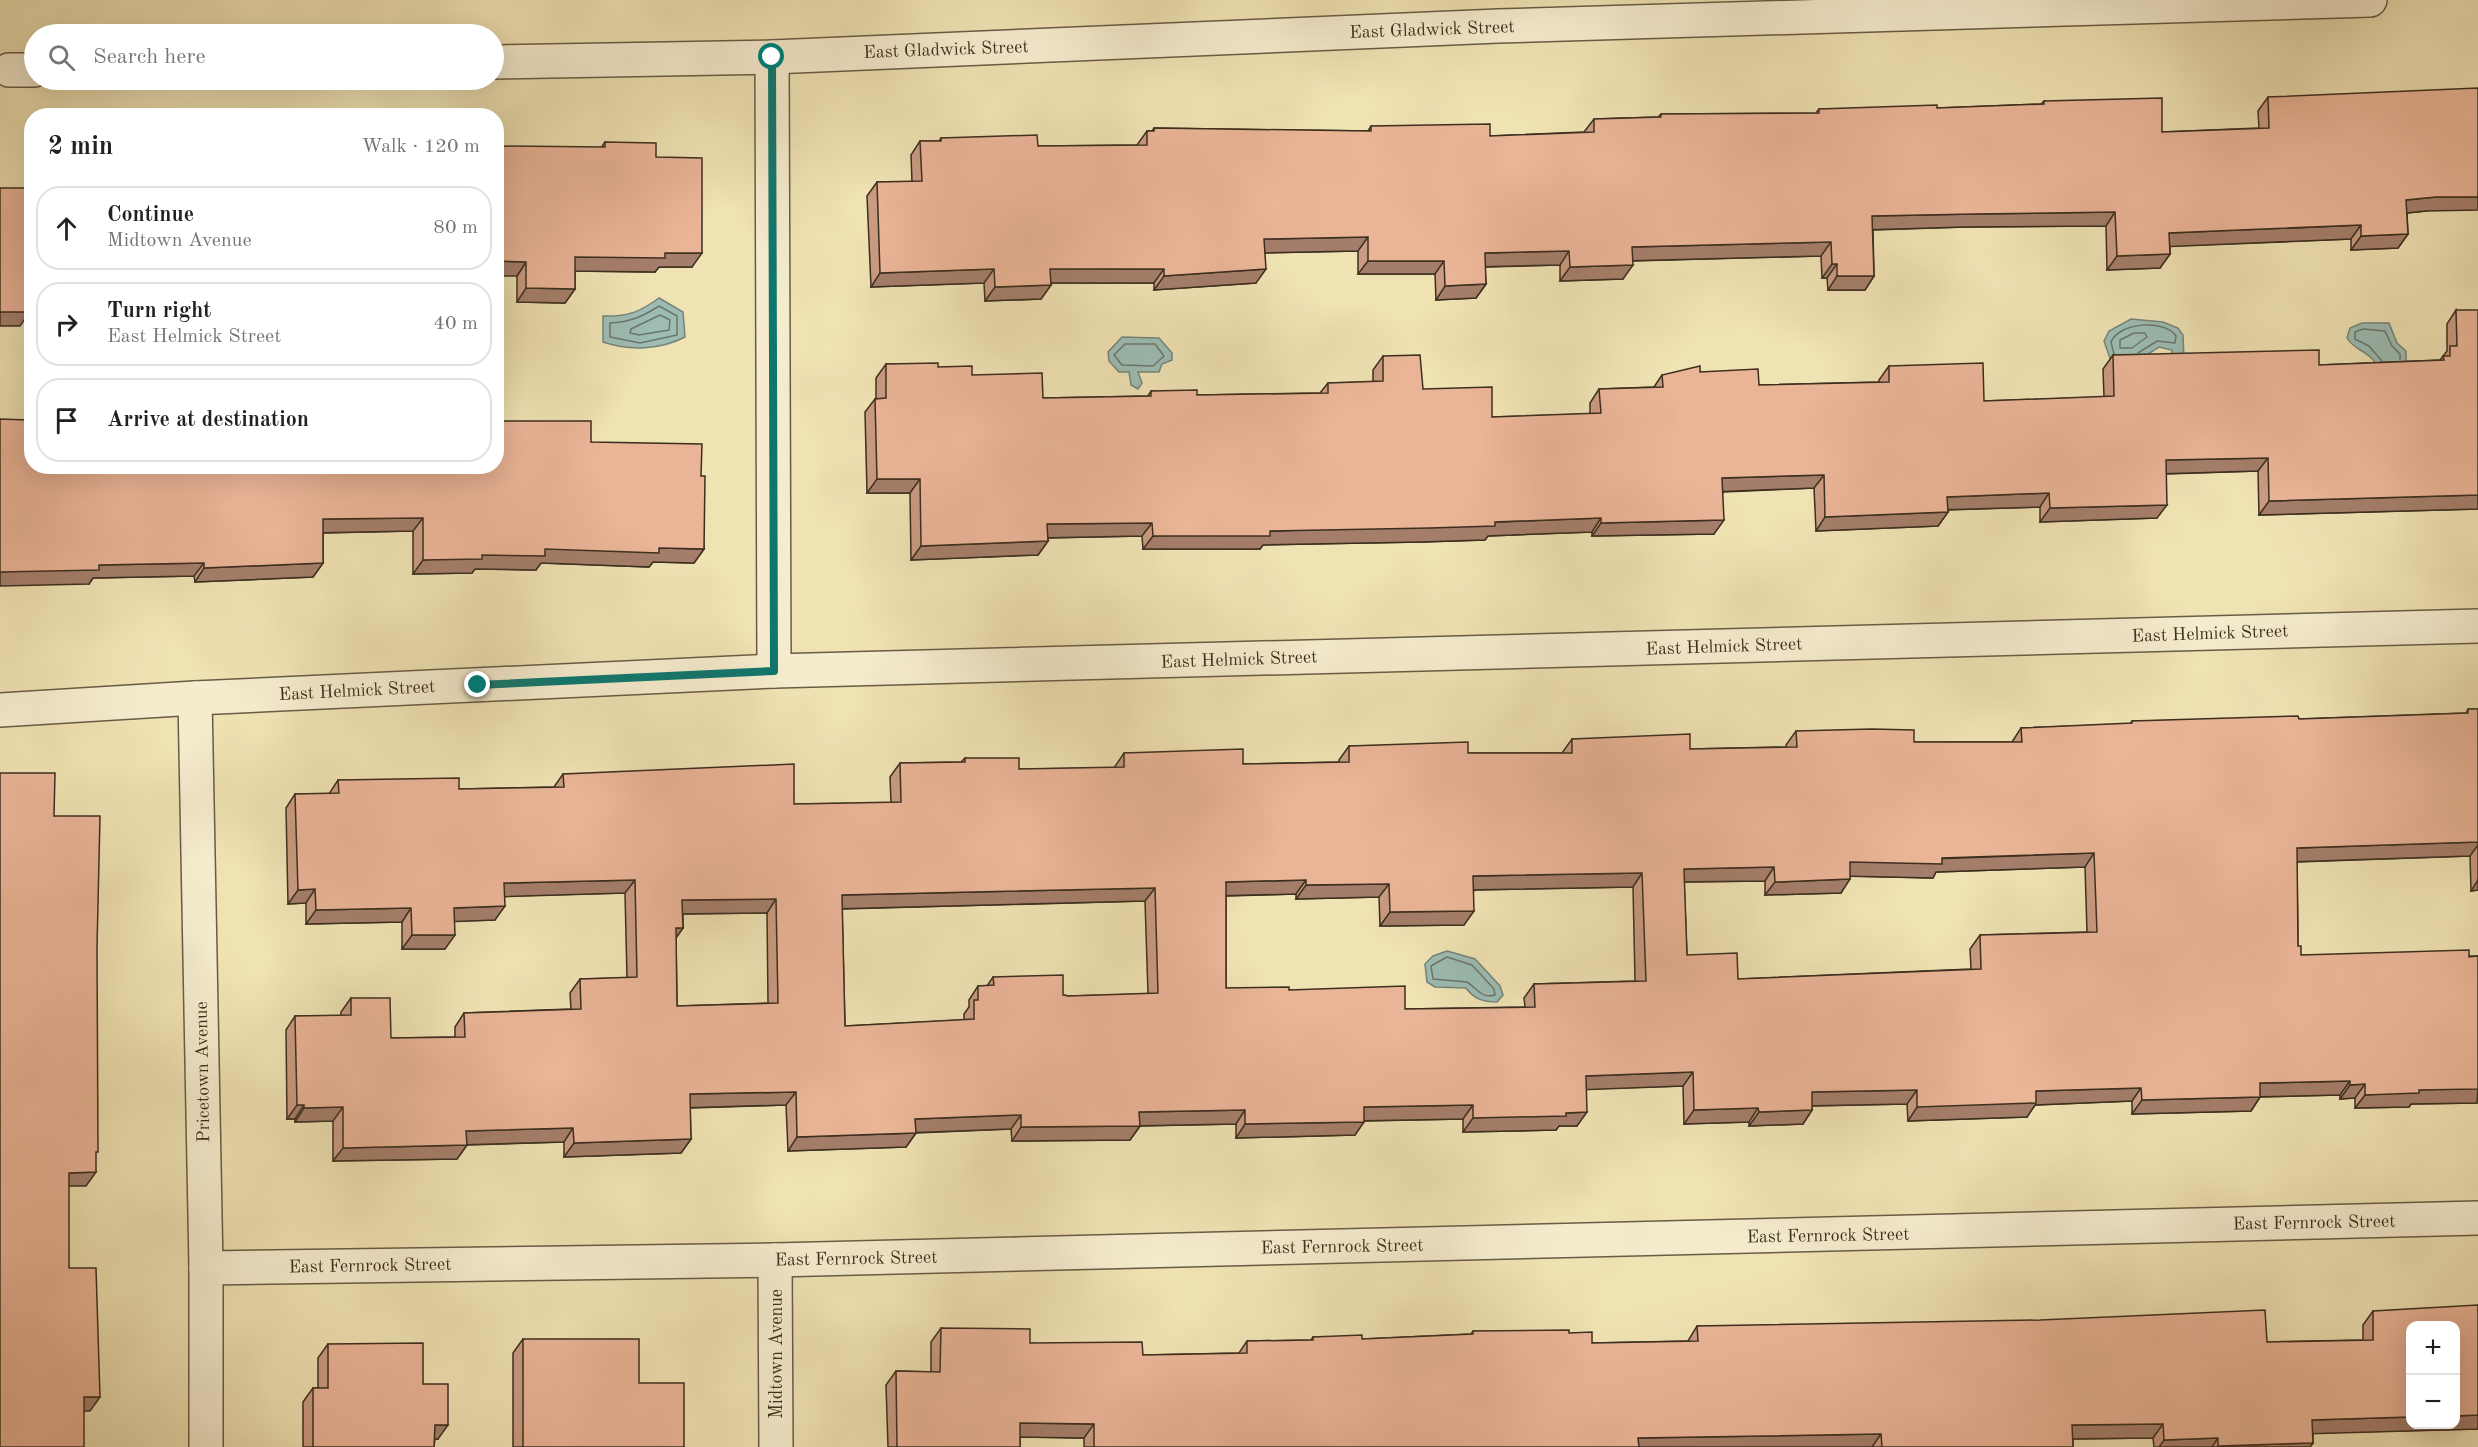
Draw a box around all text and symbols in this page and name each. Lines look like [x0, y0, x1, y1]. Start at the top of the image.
street label: East Gladwick Street [1349, 18, 1515, 42]
search box [24, 24, 504, 90]
street label: East Gladwick Street [863, 38, 1029, 62]
icon: search [45, 41, 78, 74]
route start [758, 43, 784, 69]
text: Search here [93, 46, 206, 68]
text: 2 min [48, 134, 113, 160]
text: Walk · 120 m [361, 137, 480, 157]
text: Continue [107, 204, 194, 226]
icon: ahead [50, 212, 83, 245]
text: 80 m [433, 218, 478, 238]
text: Midtown Avenue [107, 231, 252, 251]
text: Turn right [107, 300, 211, 322]
icon: right [50, 308, 83, 341]
text: 40 m [433, 314, 478, 334]
text: East Helmick Street [107, 327, 281, 347]
icon: arrive [50, 404, 83, 437]
text: Arrive at destination [107, 409, 309, 431]
street label: East Helmick Street [2131, 622, 2289, 646]
street label: East Helmick Street [1645, 635, 1803, 659]
street label: East Helmick Street [1160, 648, 1318, 672]
route end [464, 671, 490, 697]
street label: East Helmick Street [278, 678, 436, 704]
street label: Pricetown Avenue [193, 1001, 213, 1143]
street label: East Fernrock Street [2232, 1213, 2396, 1233]
street label: East Fernrock Street [1746, 1226, 1910, 1246]
street label: East Fernrock Street [1260, 1237, 1424, 1257]
street label: East Fernrock Street [774, 1249, 938, 1269]
street label: East Fernrock Street [288, 1256, 452, 1276]
street label: Midtown Avenue [768, 1289, 786, 1419]
map controls [2406, 1321, 2460, 1429]
button: + [2406, 1321, 2460, 1375]
button: − [2406, 1375, 2460, 1429]

